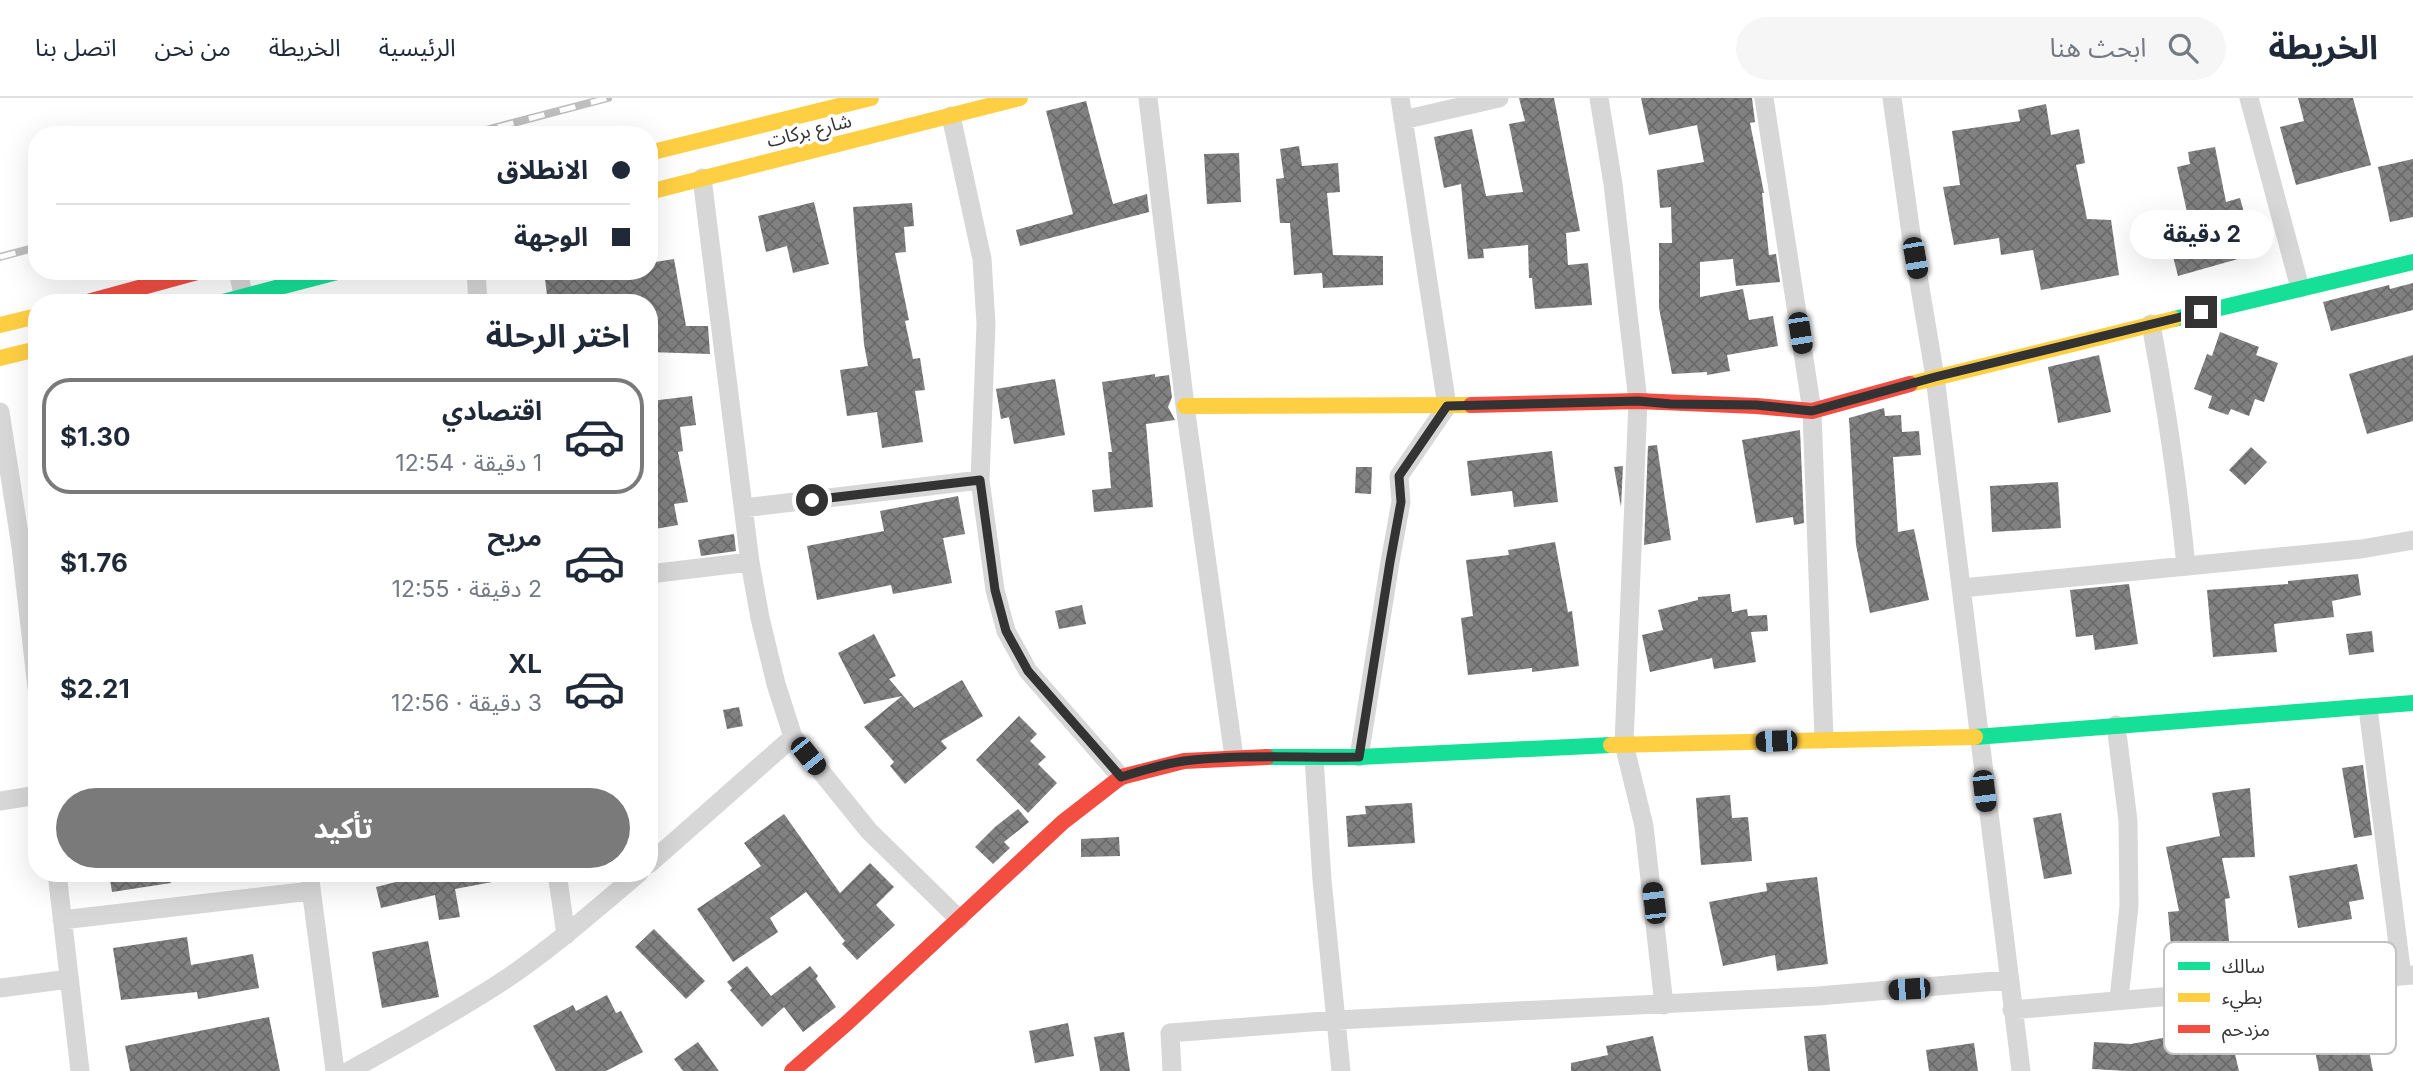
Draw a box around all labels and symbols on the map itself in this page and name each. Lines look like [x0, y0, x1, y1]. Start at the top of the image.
street label: شارع بركات [764, 109, 854, 154]
callout: 2 دقيقة [2129, 211, 2273, 260]
car [1902, 235, 1929, 281]
route end [2185, 296, 2217, 328]
car [1787, 311, 1814, 355]
route start [796, 484, 828, 516]
car [1755, 730, 1798, 752]
car [787, 733, 830, 779]
car [1972, 769, 1997, 813]
car [1642, 881, 1667, 925]
legend [2164, 942, 2396, 1054]
text: سالك [2222, 955, 2265, 978]
car [1888, 977, 1931, 1001]
text: بطيء [2222, 986, 2262, 1012]
text: مزدحم [2222, 1018, 2270, 1044]

